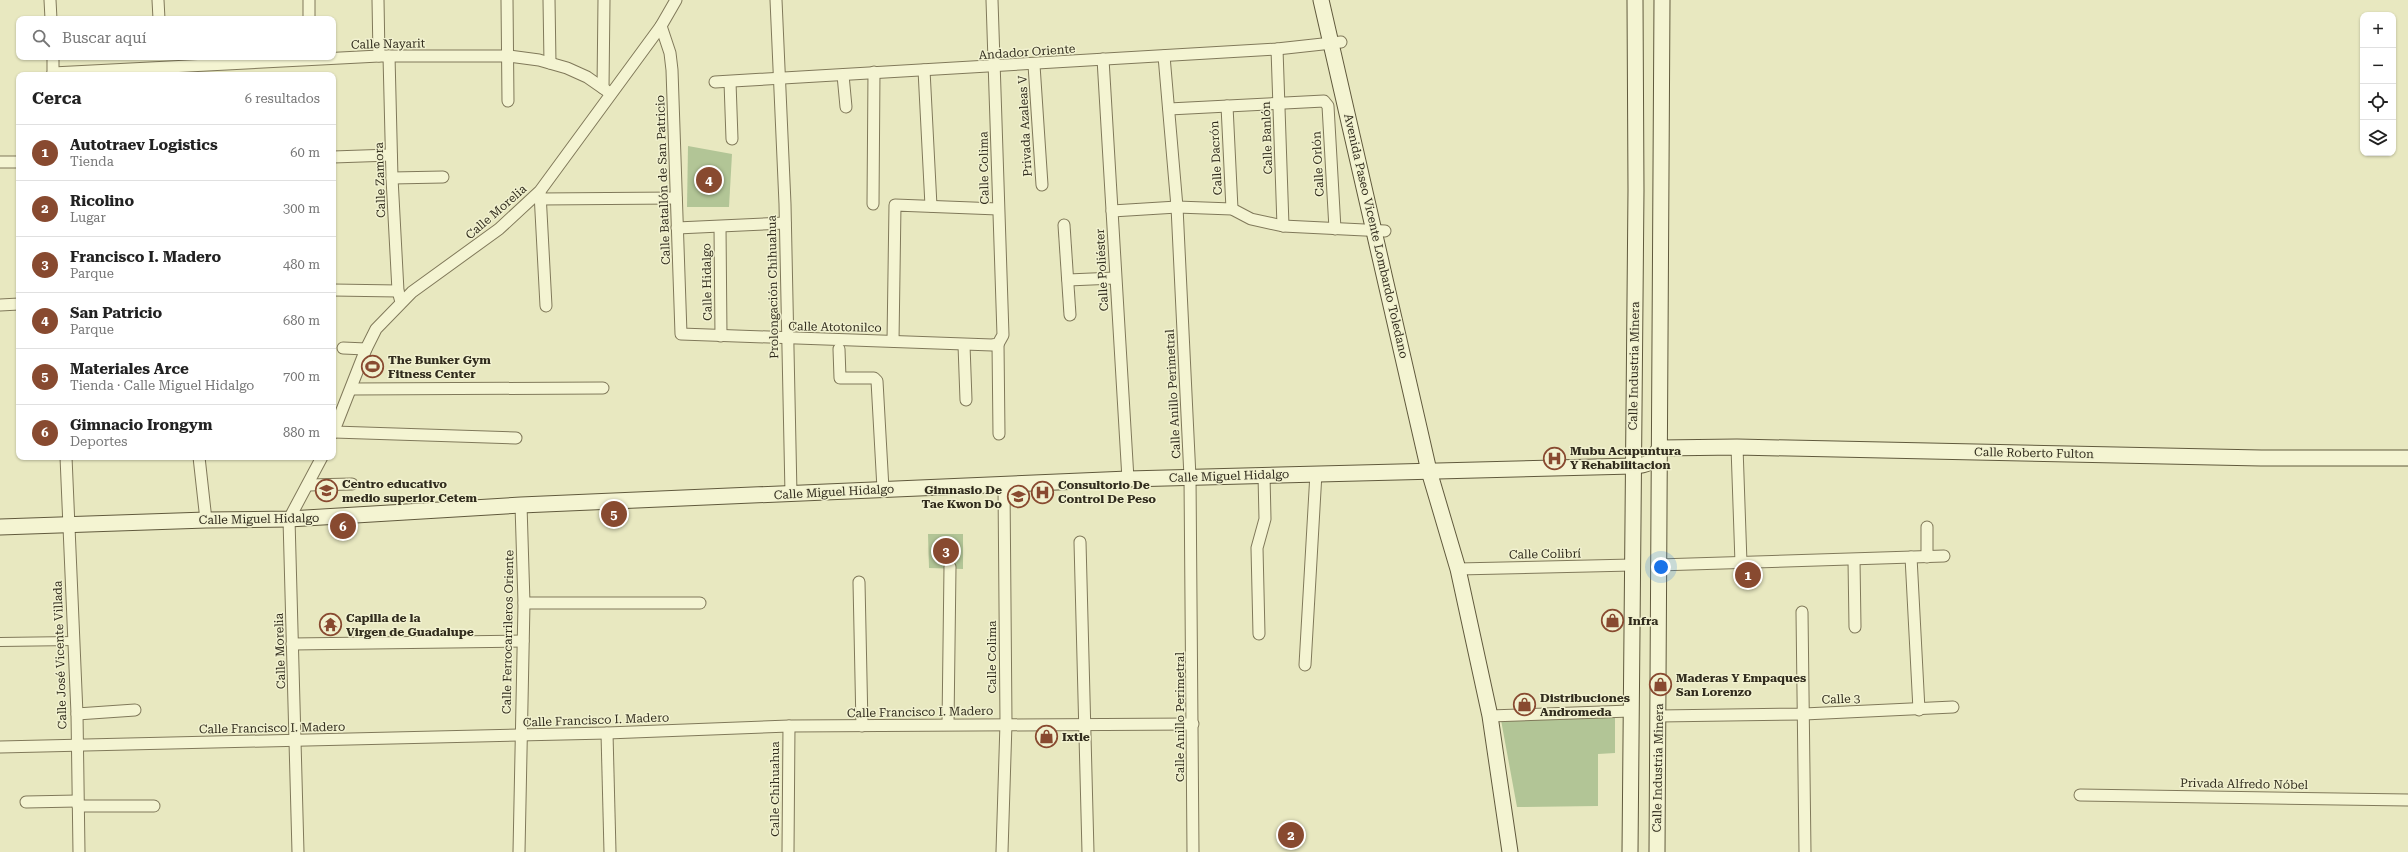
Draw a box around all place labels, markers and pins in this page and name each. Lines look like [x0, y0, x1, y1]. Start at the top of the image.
pin: 4 [696, 165, 722, 195]
place label: The Bunker Gym Fitness Center [388, 353, 491, 381]
sports icon: The Bunker Gym Fitness Center [360, 354, 386, 380]
place label: Mubu Acupuntura Y Rehabilitacion [1570, 444, 1681, 472]
hospital icon: Mubu Acupuntura Y Rehabilitacion [1541, 445, 1567, 471]
place label: Centro educativo medio superior Cetem [342, 477, 478, 505]
school or university icon: Centro educativo medio superior Cetem [314, 478, 340, 504]
place label: Consultorio De Control De Peso [1058, 478, 1156, 506]
hospital icon: Consultorio De Control De Peso [1030, 479, 1056, 505]
place label: Gimnasio De Tae Kwon Do [922, 483, 1002, 511]
school or university icon: Gimnasio De Tae Kwon Do [1005, 484, 1031, 510]
pin: 5 [601, 499, 627, 529]
pin: 6 [330, 511, 356, 541]
pin: 3 [933, 536, 959, 566]
pin: 1 [1735, 560, 1761, 590]
shop icon: Infra [1599, 608, 1625, 634]
place label: Capilla de la Virgen de Guadalupe [346, 611, 474, 639]
temple icon: Capilla de la Virgen de Guadalupe [317, 612, 343, 638]
place label: Infra [1628, 614, 1658, 628]
place label: Maderas Y Empaques San Lorenzo [1676, 671, 1806, 699]
shop icon: Maderas Y Empaques San Lorenzo [1647, 672, 1673, 698]
place label: Distribuciones Andromeda [1540, 691, 1630, 719]
shop icon: Distribuciones Andromeda [1512, 692, 1538, 718]
shop icon: Ixtle [1033, 724, 1059, 750]
place label: Ixtle [1062, 730, 1090, 744]
pin: 2 [1278, 820, 1304, 850]

